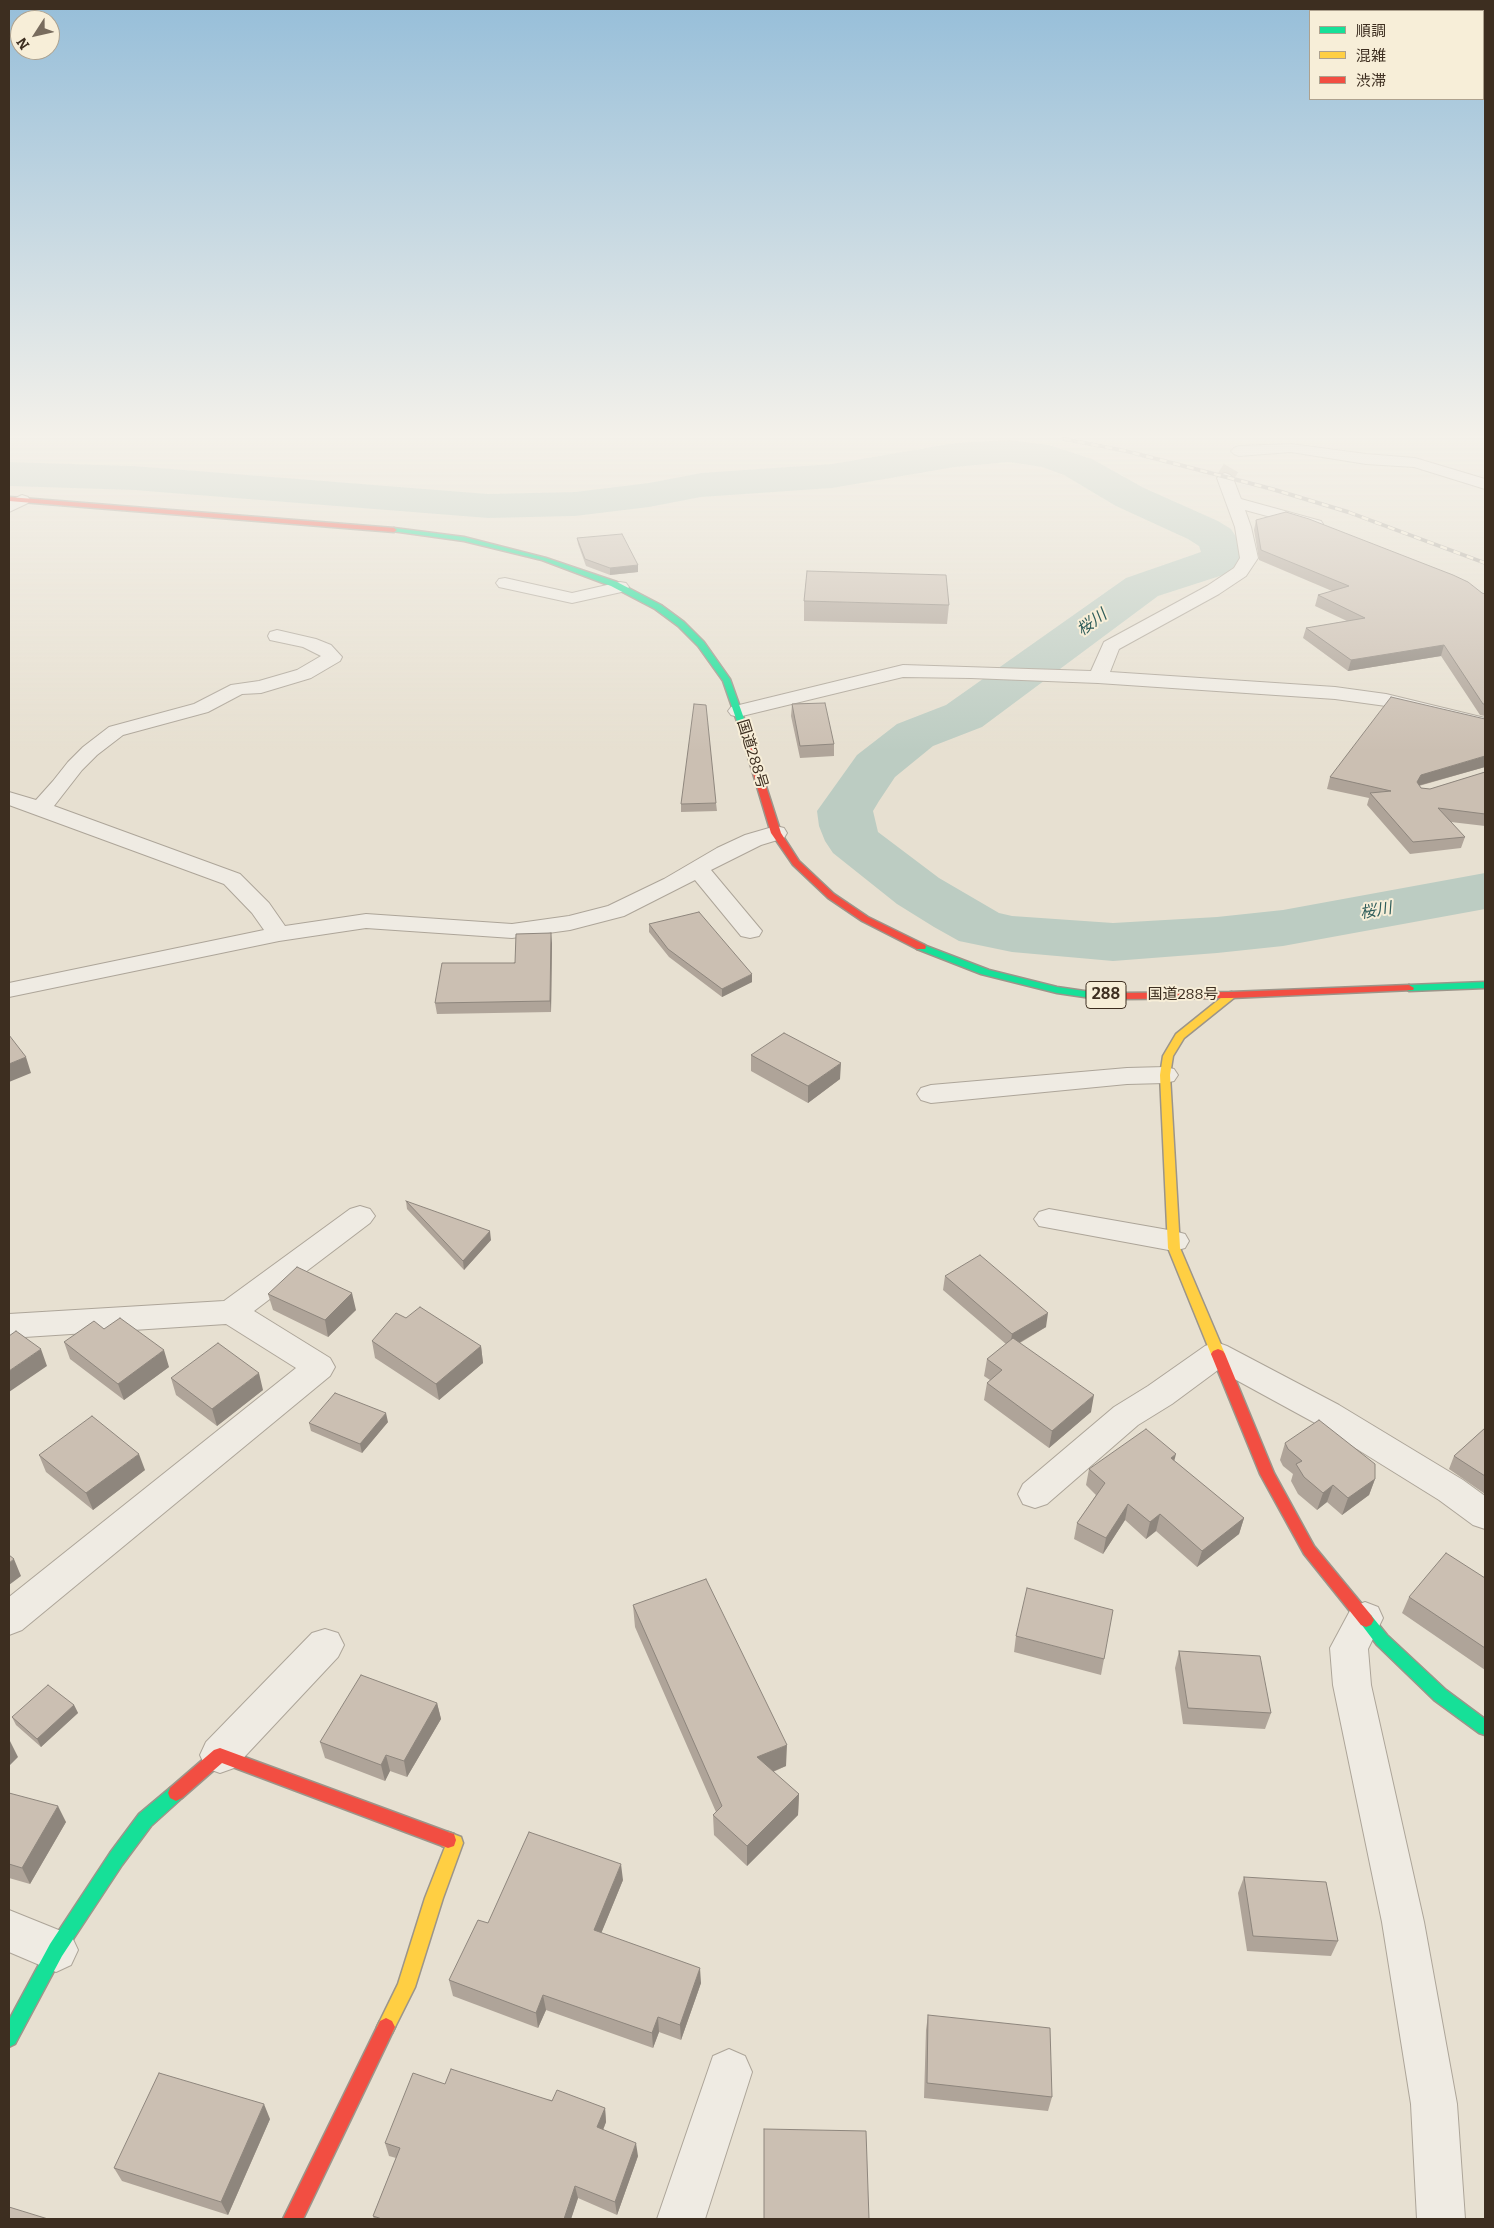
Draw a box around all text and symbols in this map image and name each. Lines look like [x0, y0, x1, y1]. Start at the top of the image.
north arrow [10, 10, 60, 60]
legend [1309, 10, 1484, 100]
text: 順調 [1356, 22, 1386, 40]
text: N [13, 34, 33, 53]
text: 混雑 [1356, 47, 1386, 65]
text: 渋滞 [1356, 72, 1386, 90]
water label: 桜川 [1073, 606, 1111, 640]
street label: 国道288号 [733, 717, 771, 791]
water label: 桜川 [1359, 899, 1393, 923]
road number: 288 [1086, 982, 1126, 1008]
street label: 国道288号 [1147, 986, 1219, 1004]

